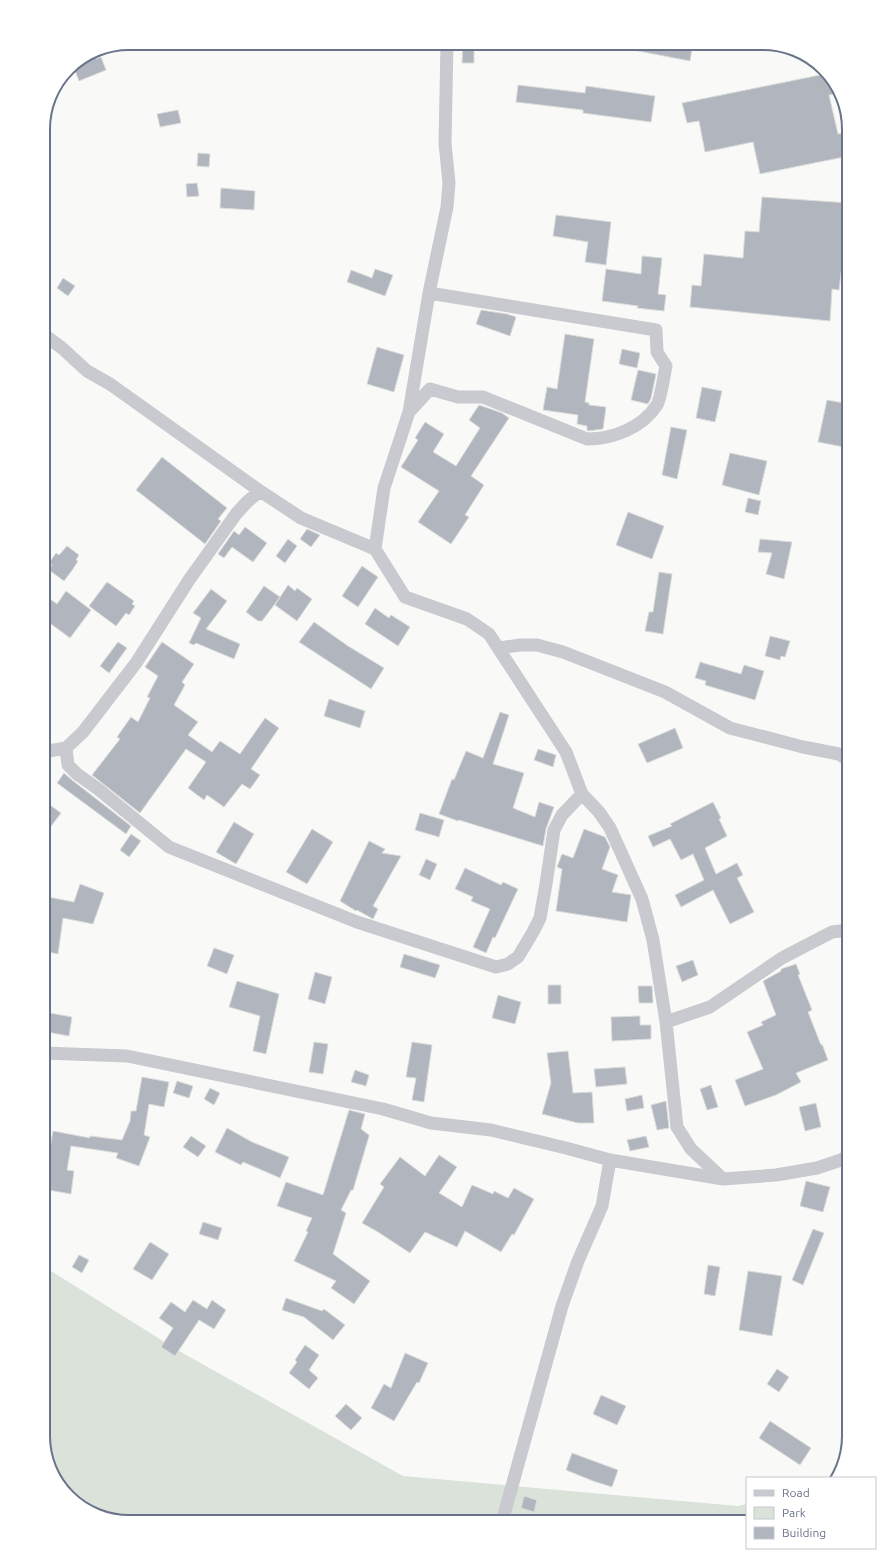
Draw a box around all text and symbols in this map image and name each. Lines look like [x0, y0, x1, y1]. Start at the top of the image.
legend [746, 1477, 876, 1549]
text: Road [782, 1486, 810, 1499]
text: Park [782, 1506, 806, 1519]
text: Building [782, 1526, 826, 1539]

